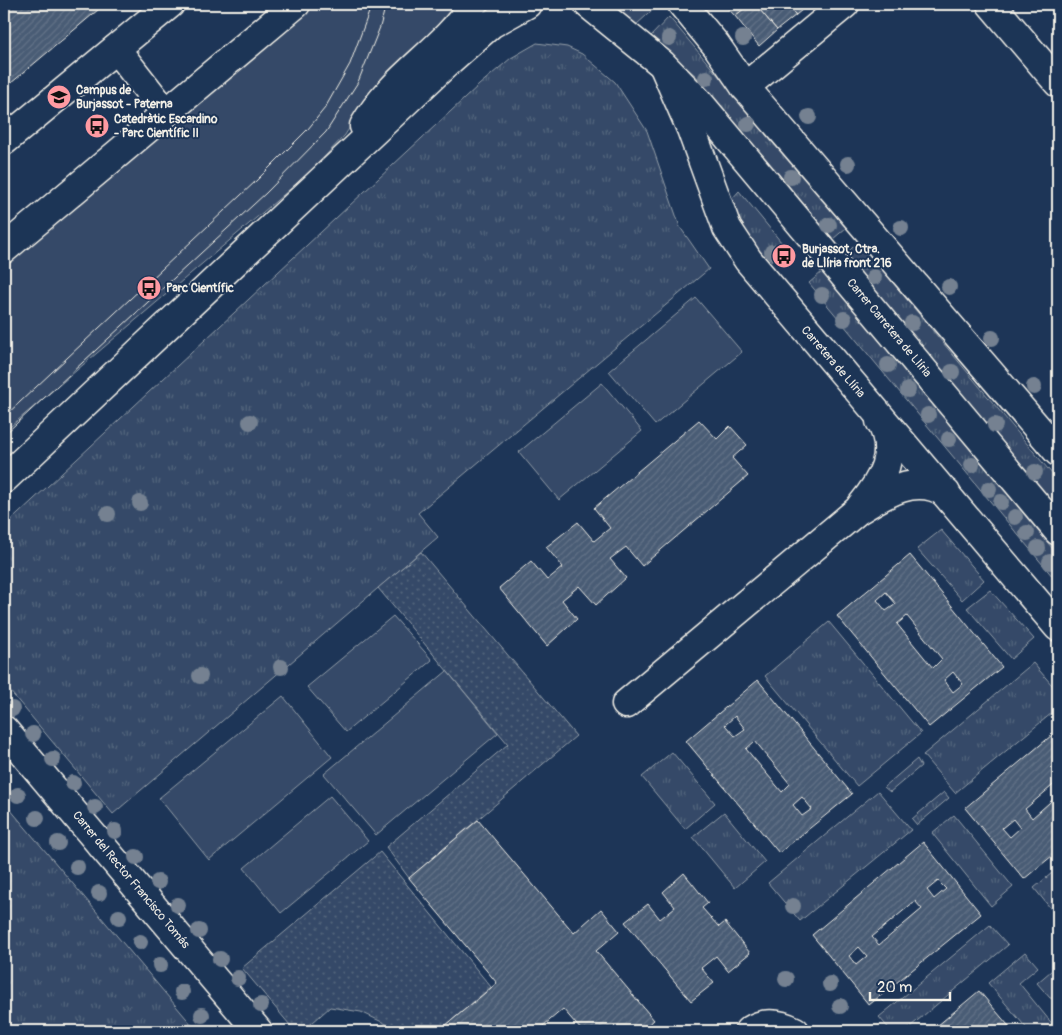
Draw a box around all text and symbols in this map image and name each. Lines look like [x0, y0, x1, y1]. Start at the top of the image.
place label: Campus de Burjassot - Paterna [76, 83, 173, 112]
school or university icon: Campus de Burjassot - Paterna [46, 84, 72, 110]
place label: Catedràtic Escardino - Parc Científic II [114, 112, 218, 141]
bus stop icon: Catedràtic Escardino - Parc Científic II [84, 113, 110, 139]
place label: Burjassot, Ctra. de Llíria front 216 [802, 242, 892, 271]
bus stop icon: Burjassot, Ctra. de Llíria front 216 [771, 243, 797, 269]
bus stop icon: Parc Científic [136, 275, 162, 301]
street label: Carrer Carretera de Llíria [843, 276, 935, 381]
place label: Parc Científic [166, 281, 234, 296]
street label: Carretera de Llíria [798, 323, 868, 401]
street label: Carrer del Rector Francisco Tomás [69, 808, 193, 952]
scale bar [870, 970, 950, 1002]
text: 20 m [877, 978, 912, 997]

